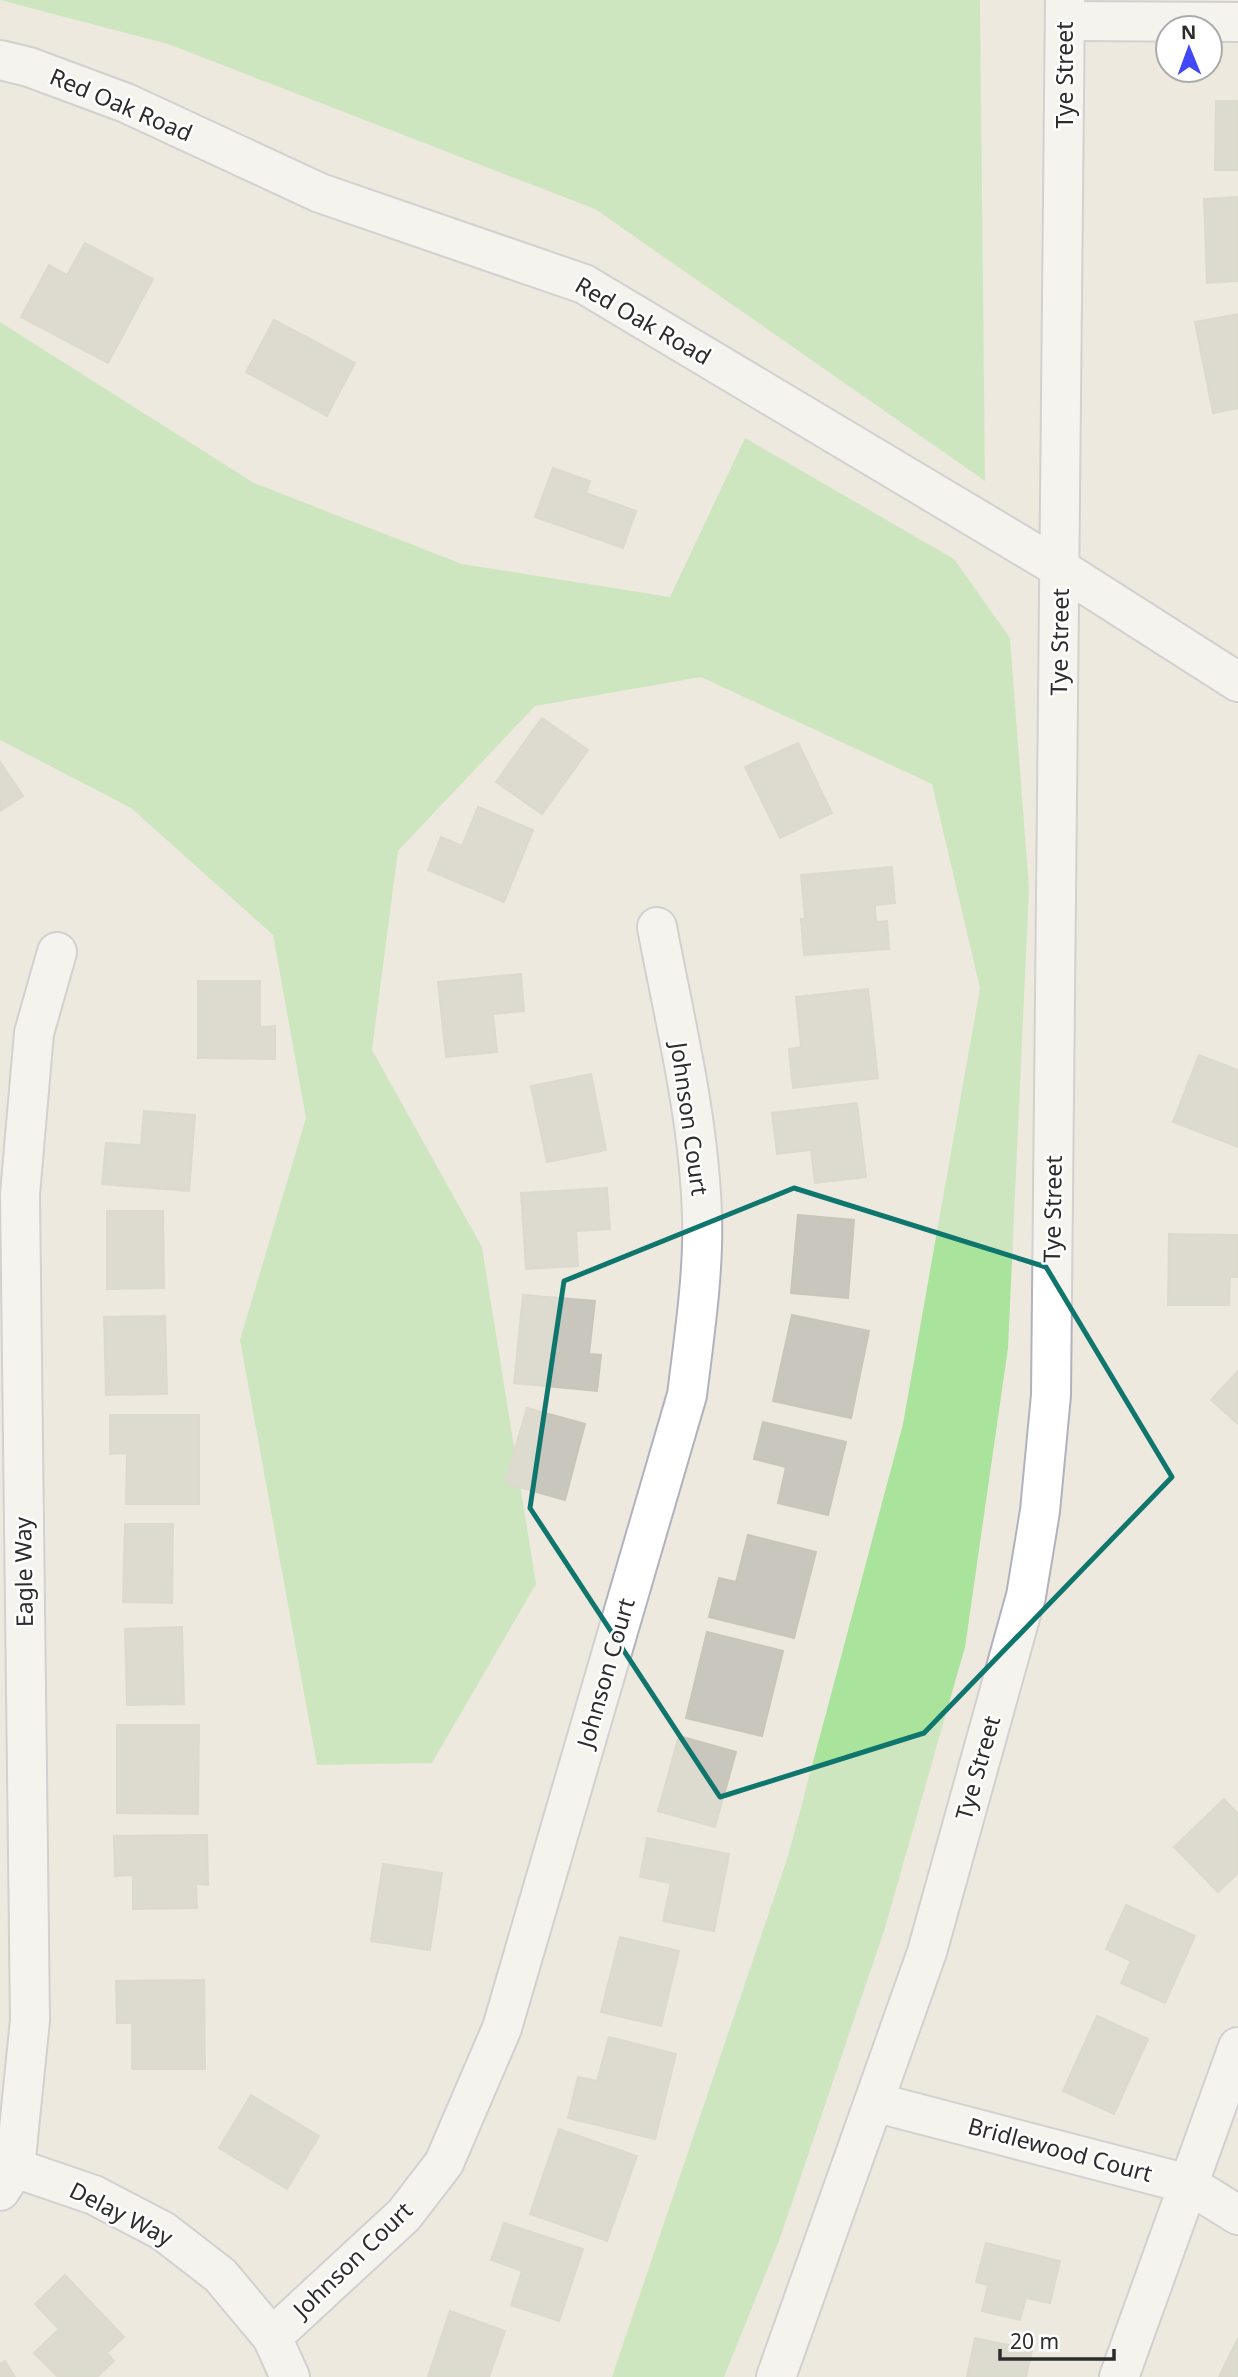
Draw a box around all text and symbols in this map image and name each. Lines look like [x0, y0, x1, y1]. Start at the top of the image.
north arrow [1154, 14, 1224, 84]
text: N [1181, 19, 1197, 45]
street label: Tye Street [1048, 21, 1080, 129]
street label: Red Oak Road [45, 60, 198, 148]
street label: Red Oak Road [570, 268, 717, 372]
street label: Tye Street [1042, 588, 1076, 696]
street label: Johnson Court [663, 1038, 717, 1197]
street label: Tye Street [1035, 1155, 1069, 1263]
street label: Eagle Way [6, 1516, 40, 1627]
street label: Johnson Court [568, 1594, 642, 1753]
street label: Tye Street [947, 1712, 1007, 1824]
street label: Bridlewood Court [965, 2109, 1156, 2189]
street label: Delay Way [64, 2173, 179, 2253]
street label: Johnson Court [284, 2194, 419, 2326]
scale bar [1000, 2318, 1114, 2362]
text: 20 m [1010, 2327, 1059, 2355]

